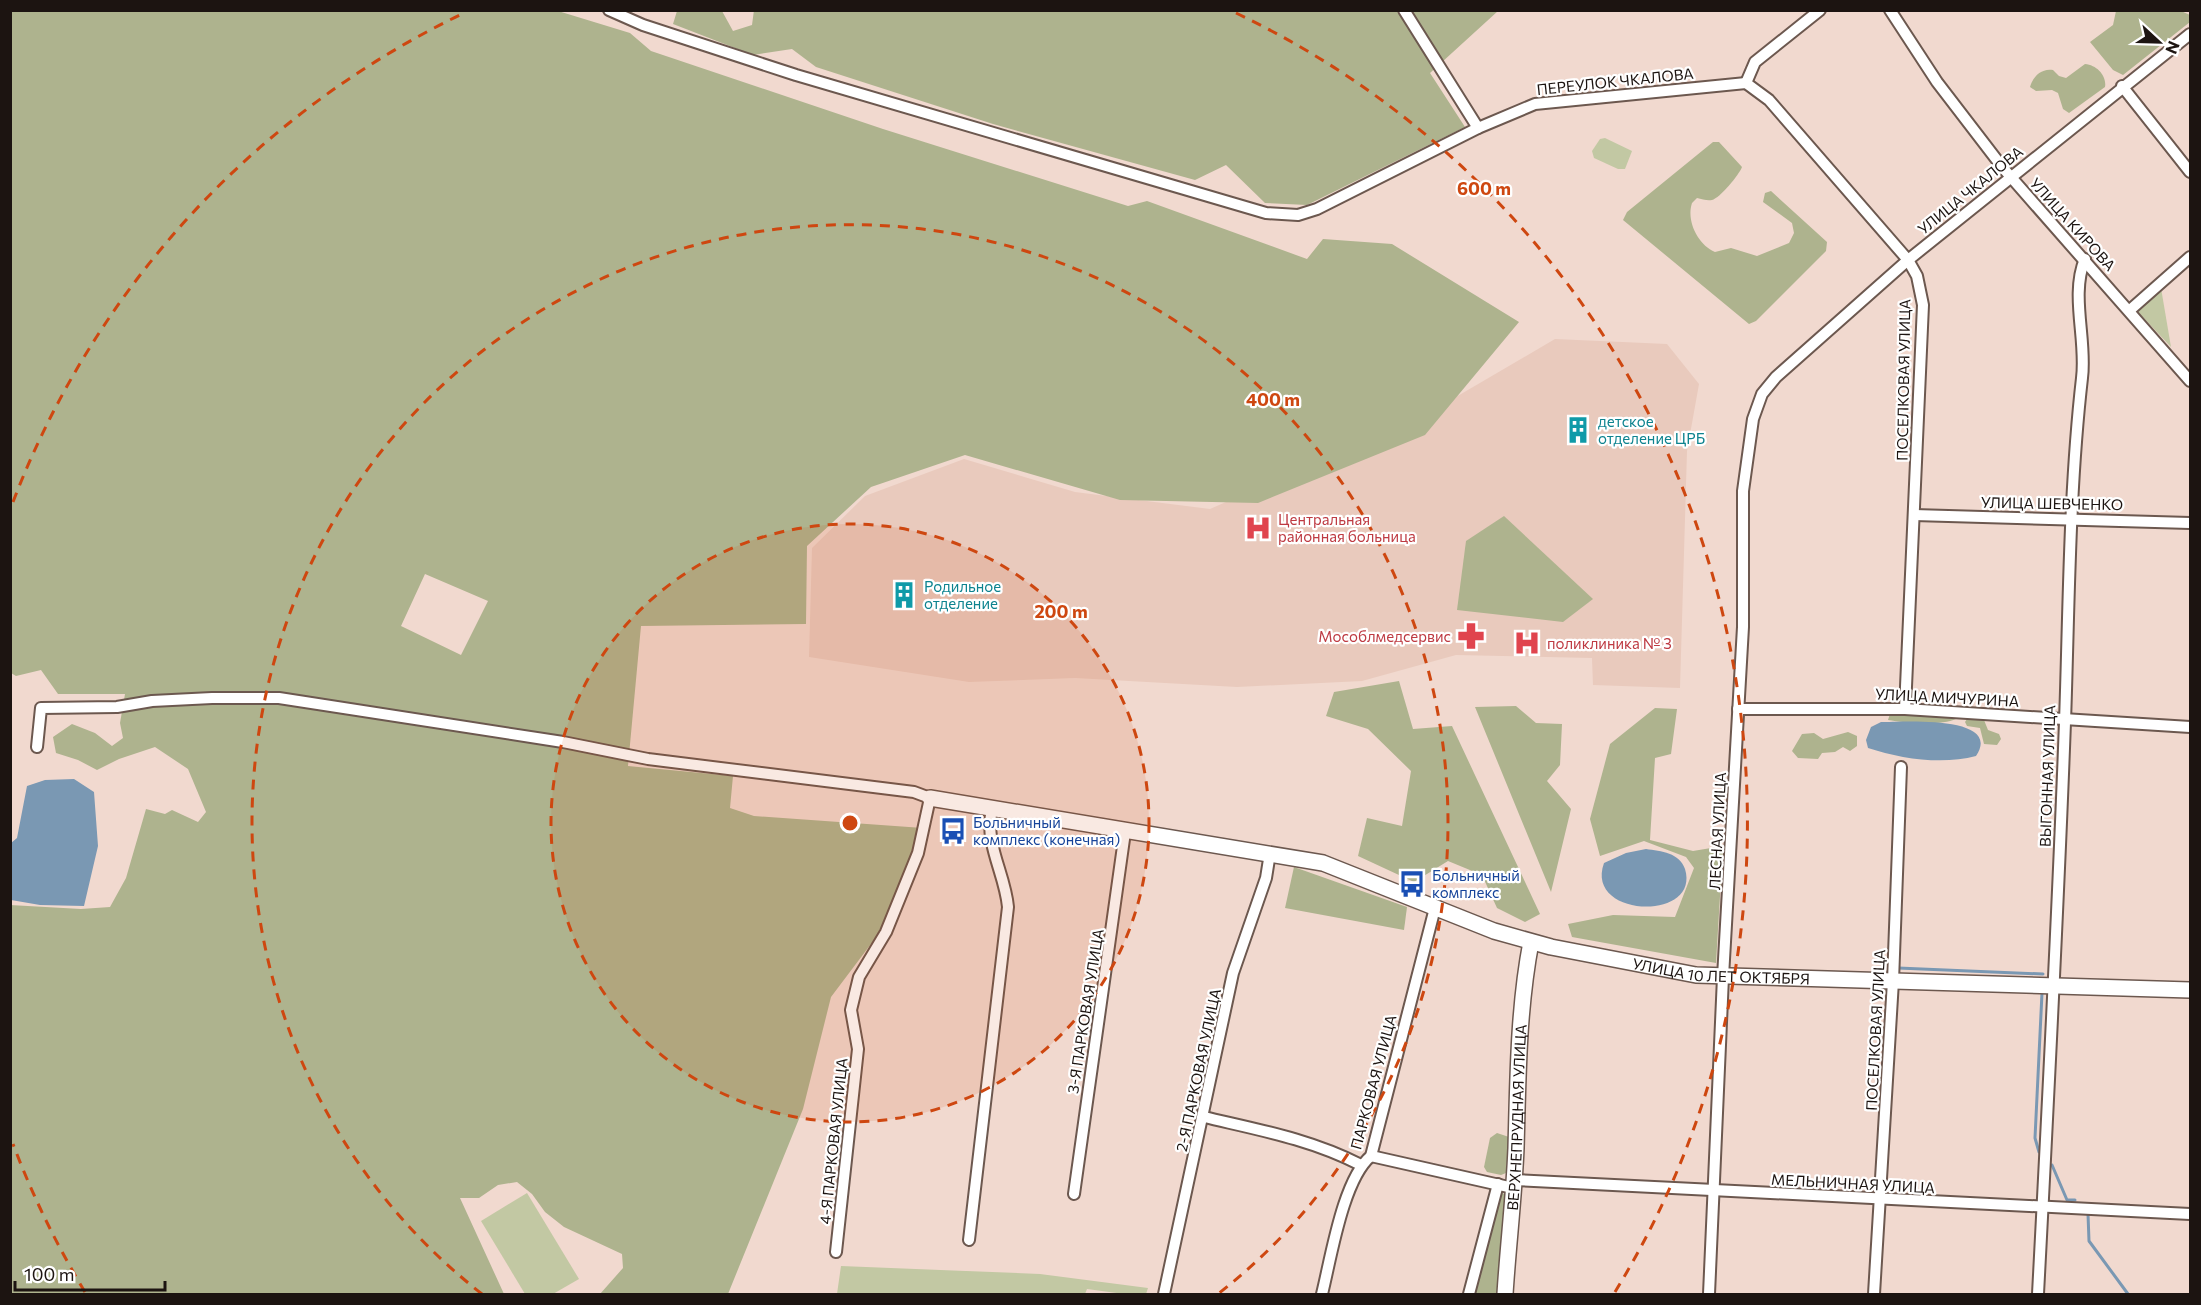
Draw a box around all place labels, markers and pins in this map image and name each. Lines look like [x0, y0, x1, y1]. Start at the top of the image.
place label: детское отделение ЦРБ [1598, 412, 1705, 447]
building icon: детское отделение ЦРБ [1563, 415, 1593, 445]
place label: Центральная районная больница [1278, 510, 1416, 545]
hospital icon: Центральная районная больница [1243, 513, 1273, 543]
place label: Родильное отделение [924, 577, 1001, 612]
building icon: Родильное отделение [889, 580, 919, 610]
pharmacy icon: Мособлмедсервис [1456, 621, 1486, 651]
place label: Мособлмедсервис [1318, 627, 1451, 645]
hospital icon: поликлиника № 3 [1512, 628, 1542, 658]
place label: поликлиника № 3 [1547, 634, 1672, 652]
centre of rings [840, 813, 860, 833]
place label: Больничный комплекс (конечная) [973, 813, 1120, 848]
bus stop icon: Больничный комплекс (конечная) [938, 816, 968, 846]
place label: Больничный комплекс [1432, 866, 1520, 901]
bus stop icon: Больничный комплекс [1397, 869, 1427, 899]

